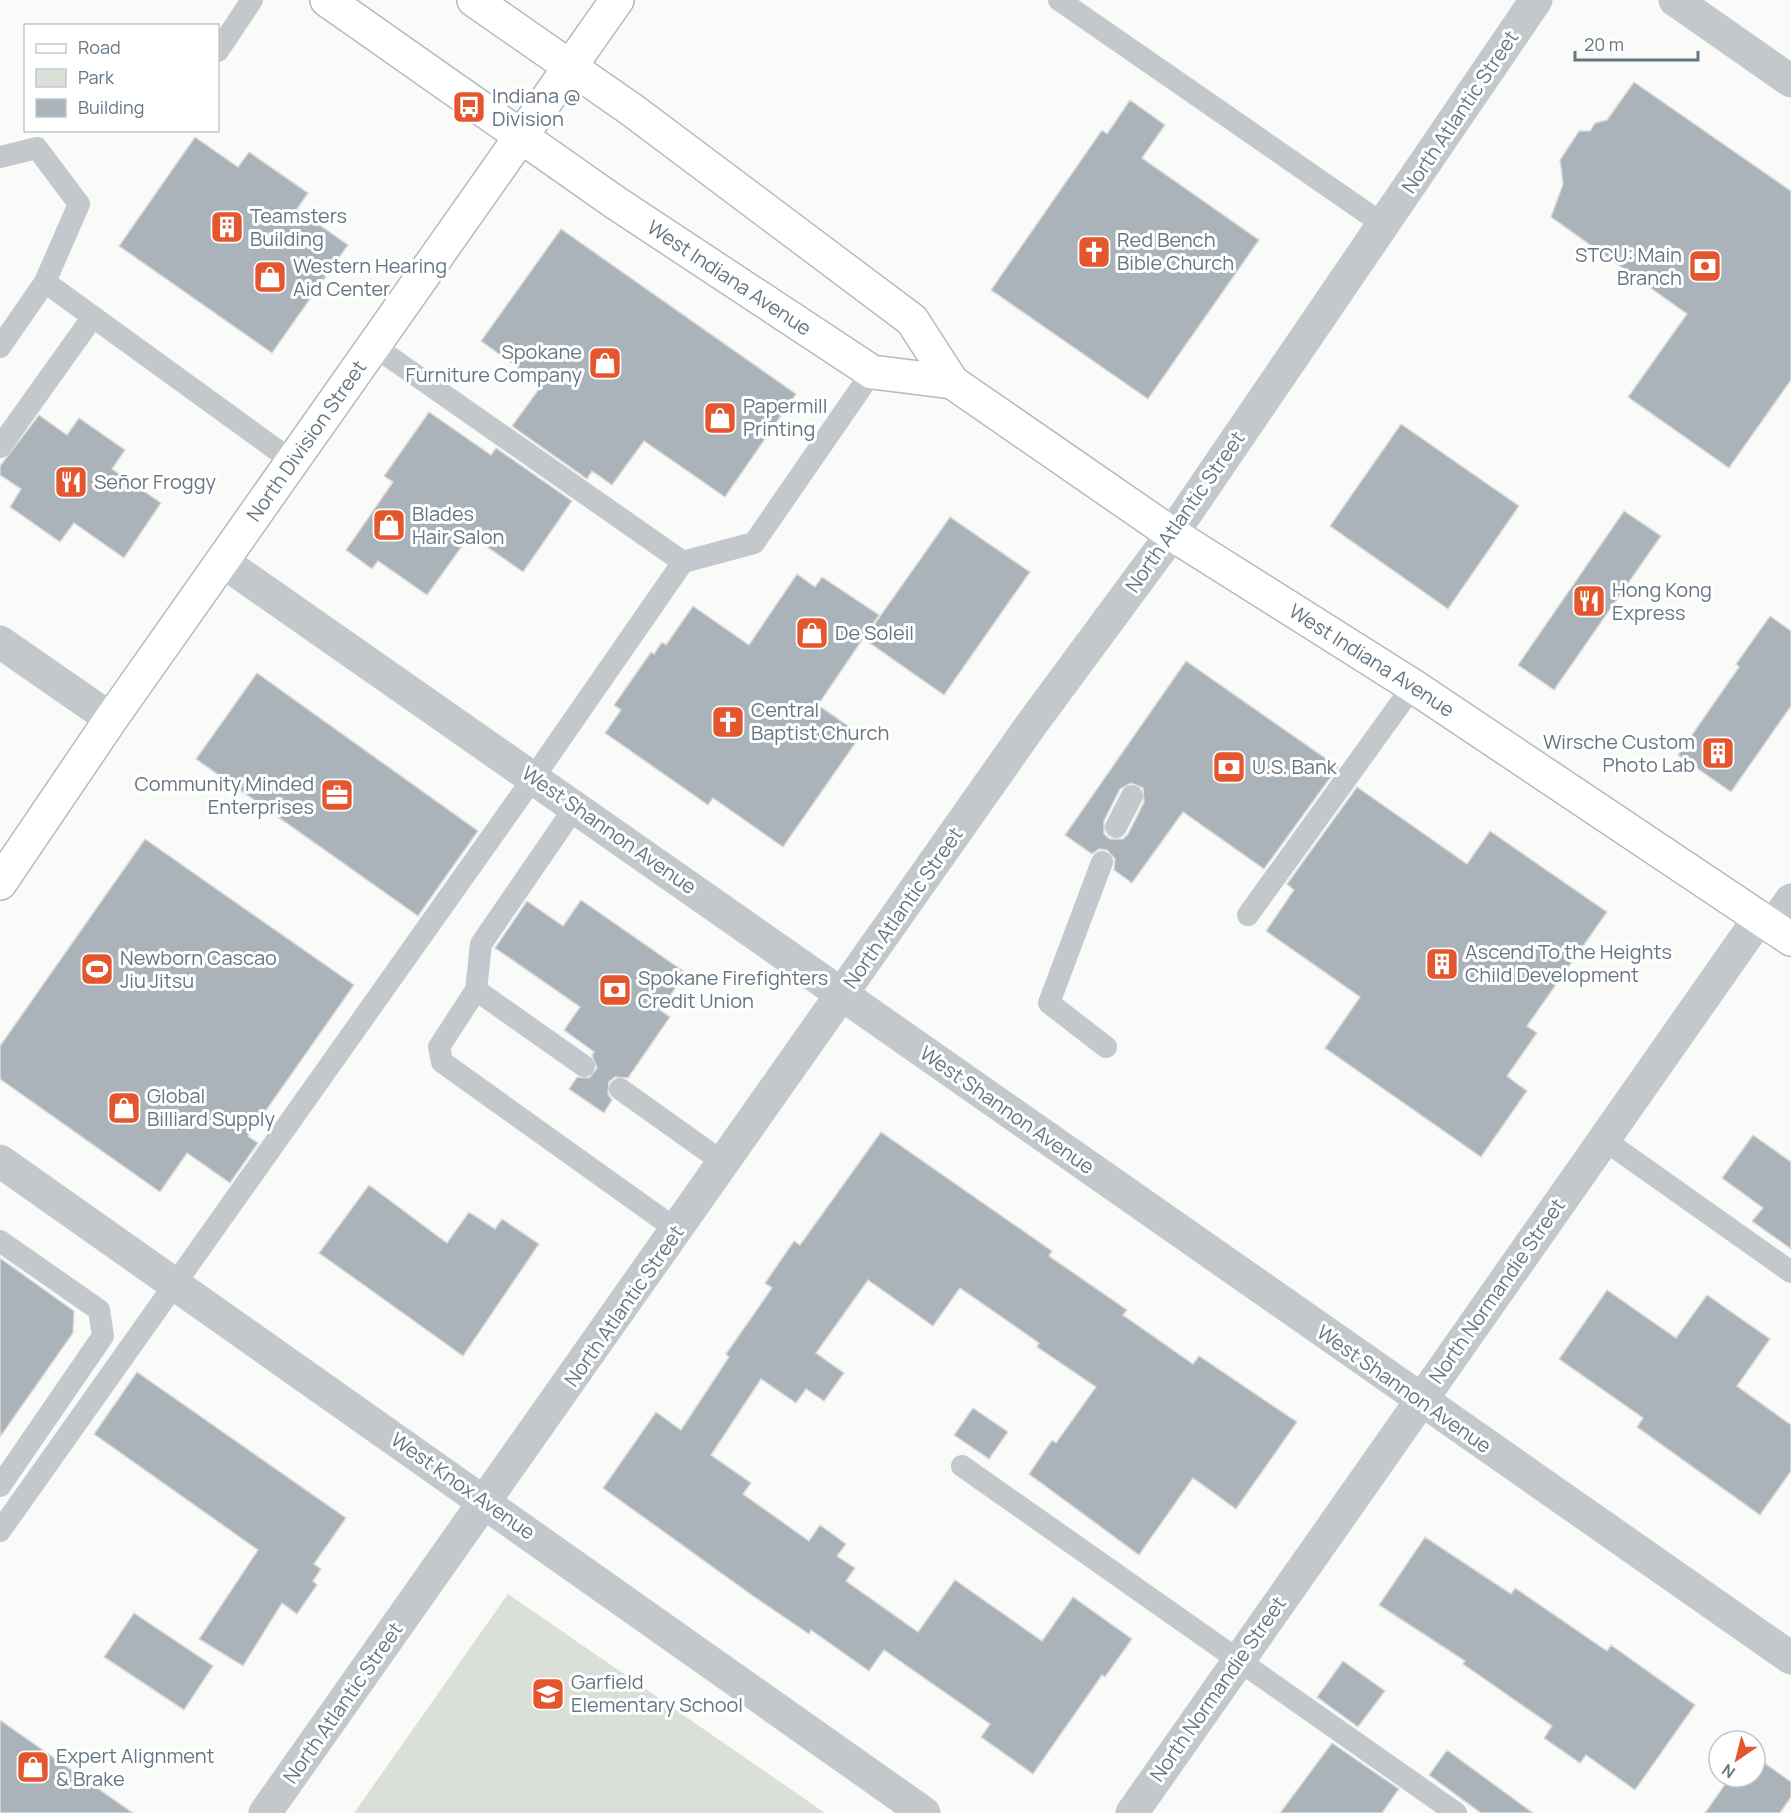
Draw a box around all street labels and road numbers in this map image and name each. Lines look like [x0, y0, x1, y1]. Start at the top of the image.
street label: North Atlantic Street [1395, 25, 1524, 198]
street label: West Indiana Avenue [642, 213, 817, 341]
street label: North Division Street [240, 355, 372, 527]
street label: North Atlantic Street [1119, 426, 1250, 598]
street label: West Indiana Avenue [1284, 597, 1460, 723]
street label: West Shannon Avenue [517, 759, 702, 900]
street label: North Atlantic Street [837, 822, 968, 994]
street label: West Shannon Avenue [915, 1039, 1100, 1180]
street label: North Normandie Street [1422, 1193, 1571, 1389]
street label: North Atlantic Street [558, 1220, 689, 1392]
street label: West Shannon Avenue [1312, 1318, 1497, 1459]
street label: West Knox Avenue [386, 1426, 541, 1545]
street label: North Normandie Street [1143, 1591, 1292, 1787]
street label: North Atlantic Street [277, 1617, 408, 1789]

